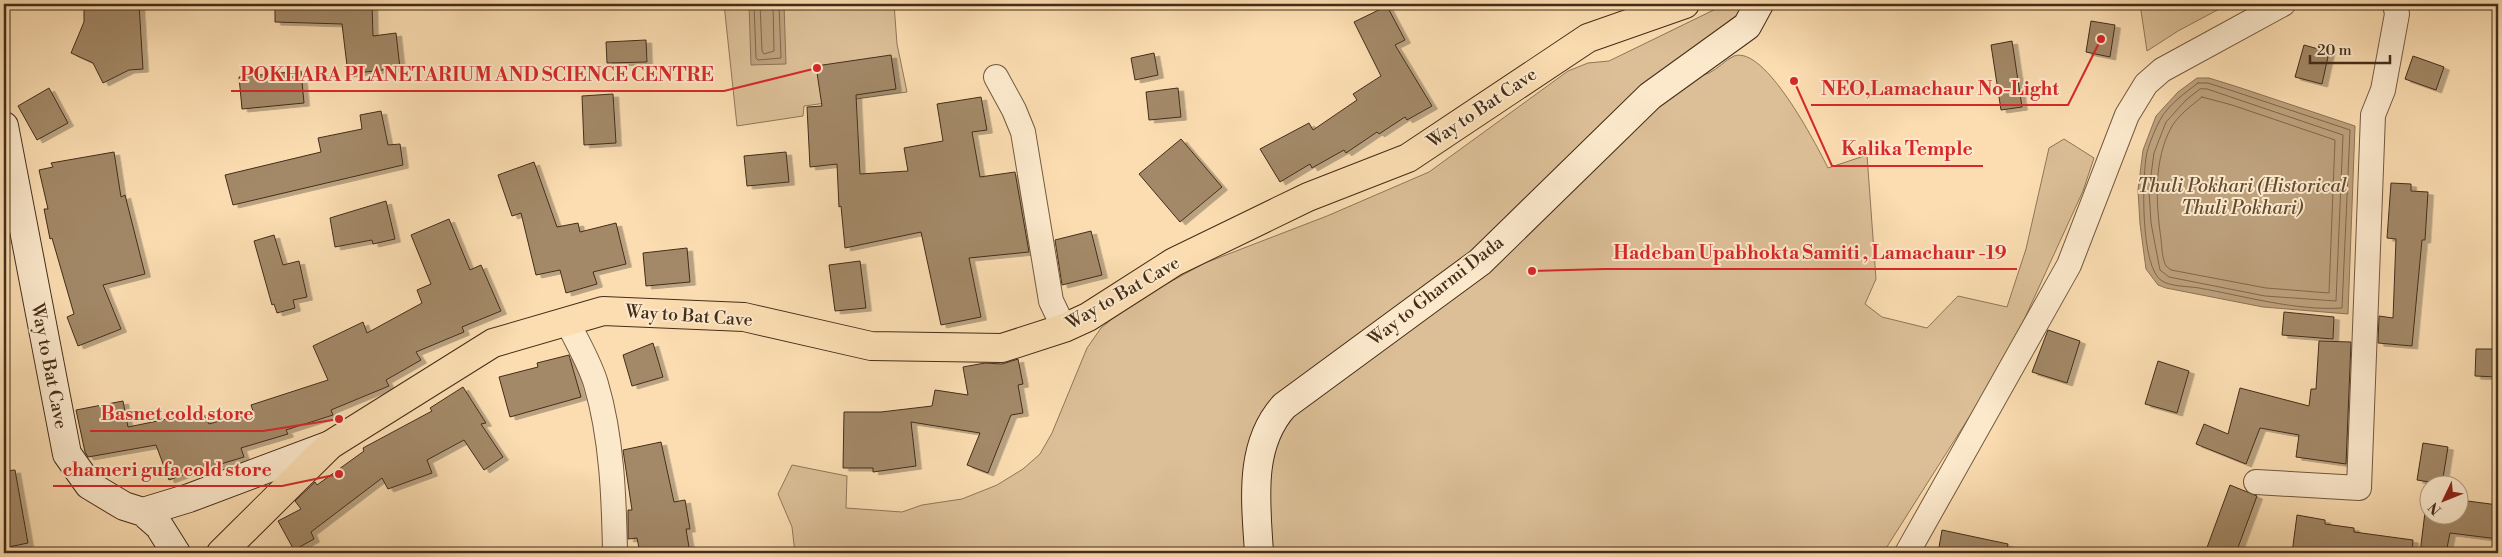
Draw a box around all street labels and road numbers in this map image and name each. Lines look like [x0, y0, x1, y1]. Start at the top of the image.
street label: Way to Bat Cave [1422, 63, 1541, 154]
street label: Way to Gharmi Dada [1363, 230, 1509, 352]
street label: Way to Bat Cave [1061, 251, 1184, 335]
street label: Way to Bat Cave [25, 300, 72, 431]
street label: Way to Bat Cave [624, 300, 753, 332]

